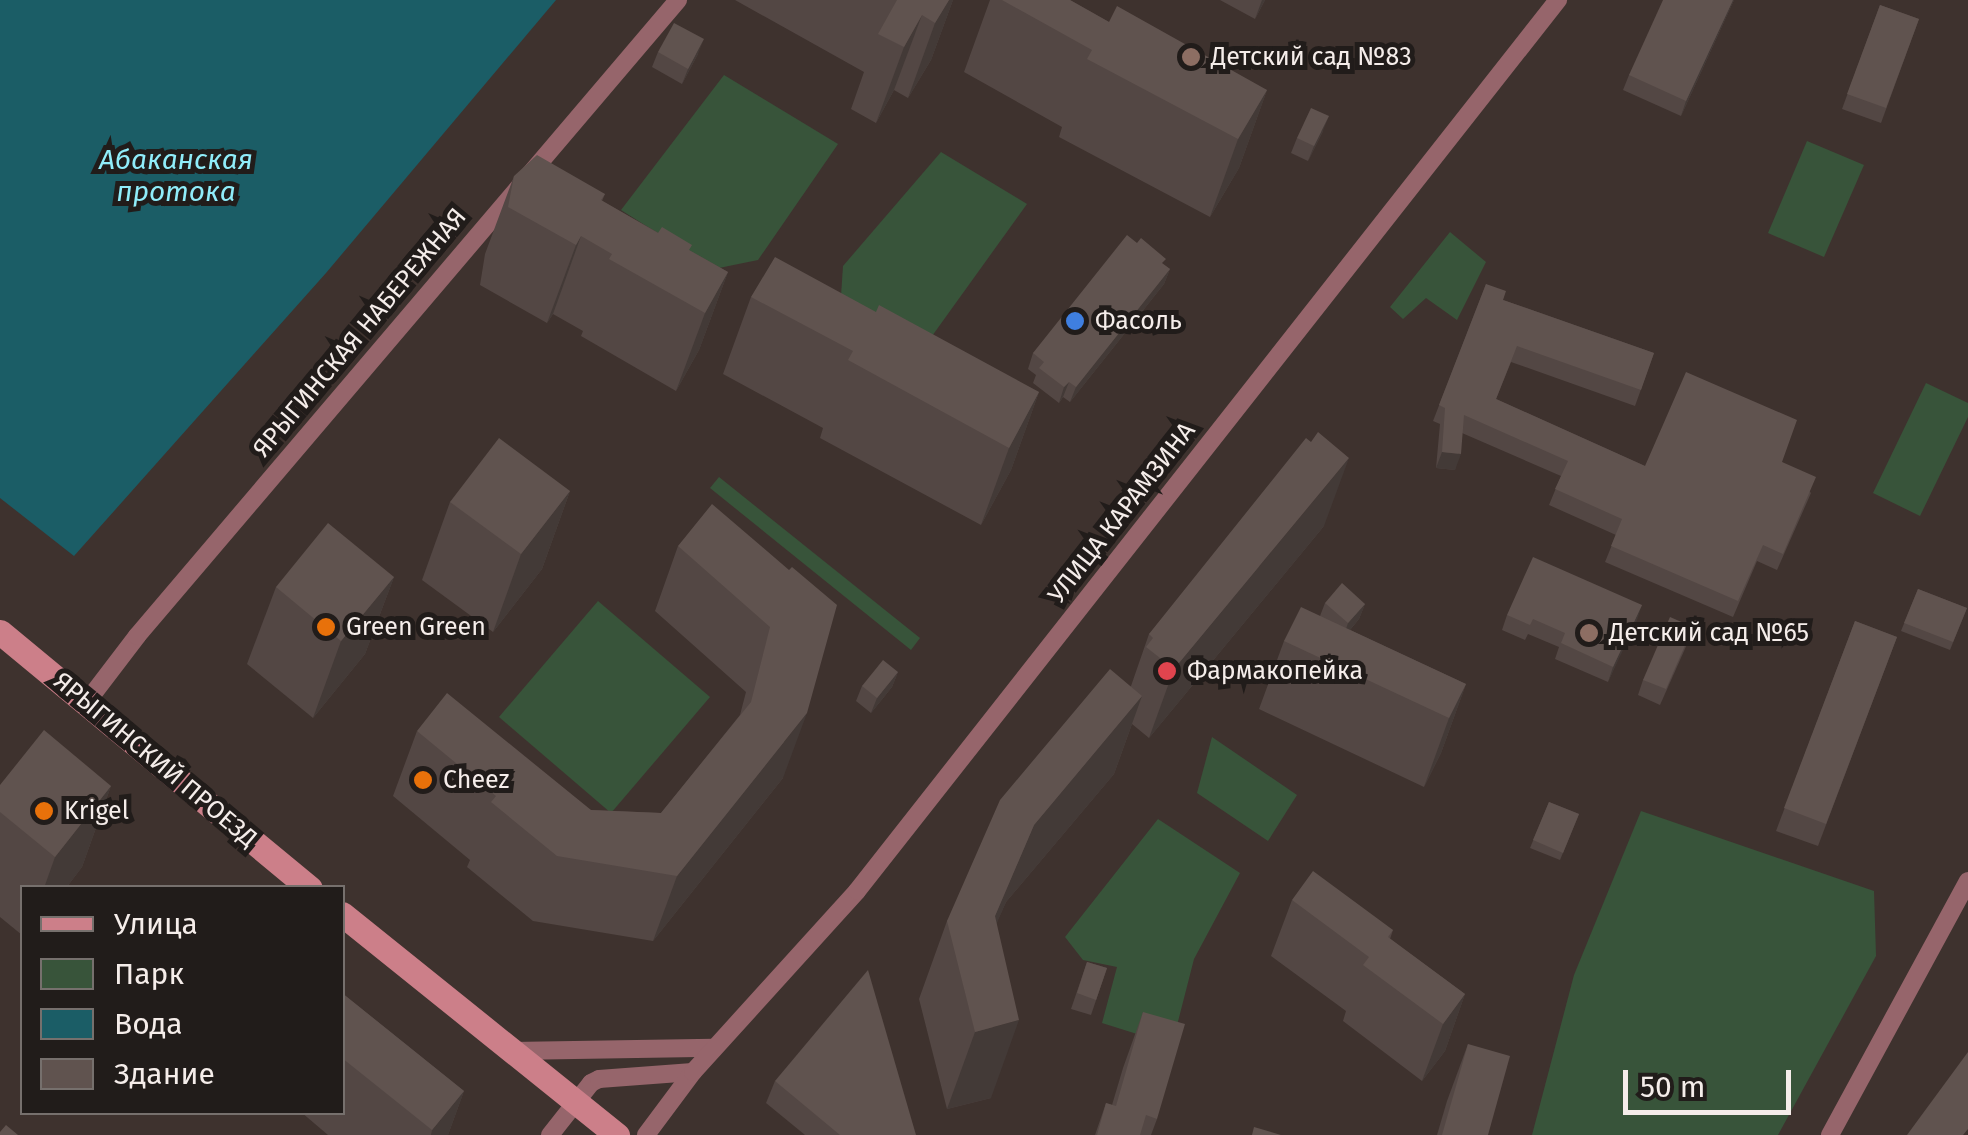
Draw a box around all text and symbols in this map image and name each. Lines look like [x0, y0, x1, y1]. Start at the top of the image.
place label: Детский сад №83 [1211, 42, 1412, 72]
marker: Детский сад №83 [1180, 46, 1202, 68]
water label: Абаканская протока [99, 143, 253, 209]
street label: ЯРЫГИНСКАЯ НАБЕРЕЖНАЯ [247, 202, 473, 464]
place label: Фасоль [1095, 306, 1182, 336]
marker: Фасоль [1064, 310, 1086, 332]
street label: УЛИЦА КАРАМЗИНА [1042, 417, 1202, 609]
place label: Green Green [346, 612, 486, 642]
marker: Green Green [315, 616, 337, 638]
place label: Детский сад №65 [1609, 618, 1809, 648]
marker: Детский сад №65 [1578, 622, 1600, 644]
place label: Фармакопейка [1187, 656, 1363, 686]
marker: Фармакопейка [1156, 660, 1178, 682]
street label: ЯРЫГИНСКИЙ ПРОЕЗД [47, 666, 263, 854]
place label: Cheez [443, 765, 509, 795]
marker: Cheez [412, 769, 434, 791]
place label: Krigel [64, 796, 129, 826]
marker: Krigel [33, 800, 55, 822]
legend [20, 885, 345, 1115]
text: Улица [114, 906, 198, 942]
text: Парк [114, 956, 184, 992]
text: Вода [114, 1006, 183, 1042]
scale bar [1628, 1050, 1796, 1112]
text: Здание [114, 1056, 215, 1092]
text: 50 m [1640, 1069, 1705, 1105]

